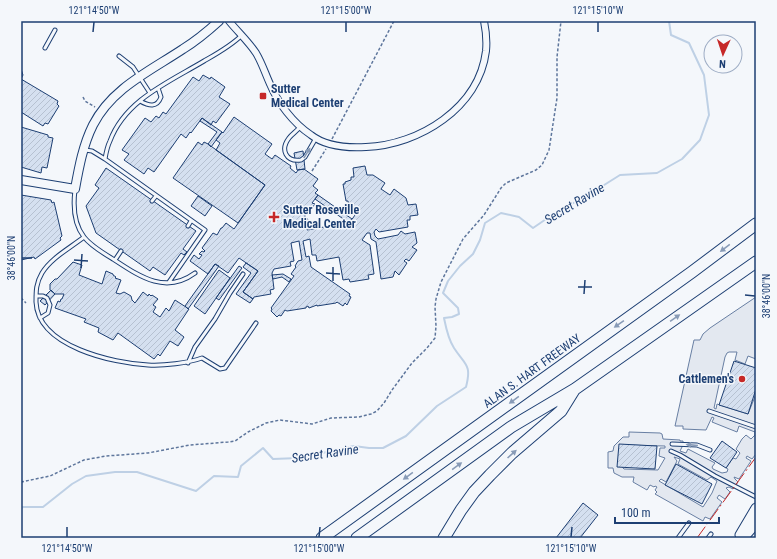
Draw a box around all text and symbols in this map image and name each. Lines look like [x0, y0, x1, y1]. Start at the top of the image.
text: 121°14'50"W [69, 5, 120, 16]
text: 121°15'00"W [321, 5, 372, 16]
text: 121°15'10"W [573, 5, 624, 16]
north arrow [703, 34, 743, 74]
text: N [719, 57, 726, 70]
place label: Sutter Medical Center [271, 82, 344, 110]
marker: Sutter Medical Center [258, 91, 268, 101]
one-way arrow [304, 147, 311, 158]
water label: Secret Ravine [541, 180, 607, 227]
place label: Sutter Roseville Medical Center [283, 203, 359, 231]
marker: Sutter Roseville Medical Center [268, 211, 280, 223]
text: 38°46'00"N [6, 236, 17, 280]
one-way arrow [719, 243, 730, 252]
text: 38°46'00"N [761, 274, 772, 318]
one-way arrow [670, 314, 681, 322]
one-way arrow [614, 320, 625, 328]
street label: ALAN S. HART FREEWAY [481, 331, 584, 411]
place label: Cattlemen's [678, 372, 735, 386]
marker: Cattlemen's [737, 374, 747, 384]
one-way arrow [509, 396, 519, 404]
water label: Secret Ravine [291, 441, 360, 466]
one-way arrow [685, 442, 698, 449]
one-way arrow [507, 449, 517, 459]
one-way arrow [451, 462, 462, 471]
one-way arrow [403, 472, 414, 480]
scale bar [615, 499, 719, 525]
text: 100 m [621, 506, 651, 520]
text: 121°14'50"W [42, 543, 93, 554]
text: 121°15'00"W [294, 543, 345, 554]
text: 121°15'10"W [546, 543, 597, 554]

